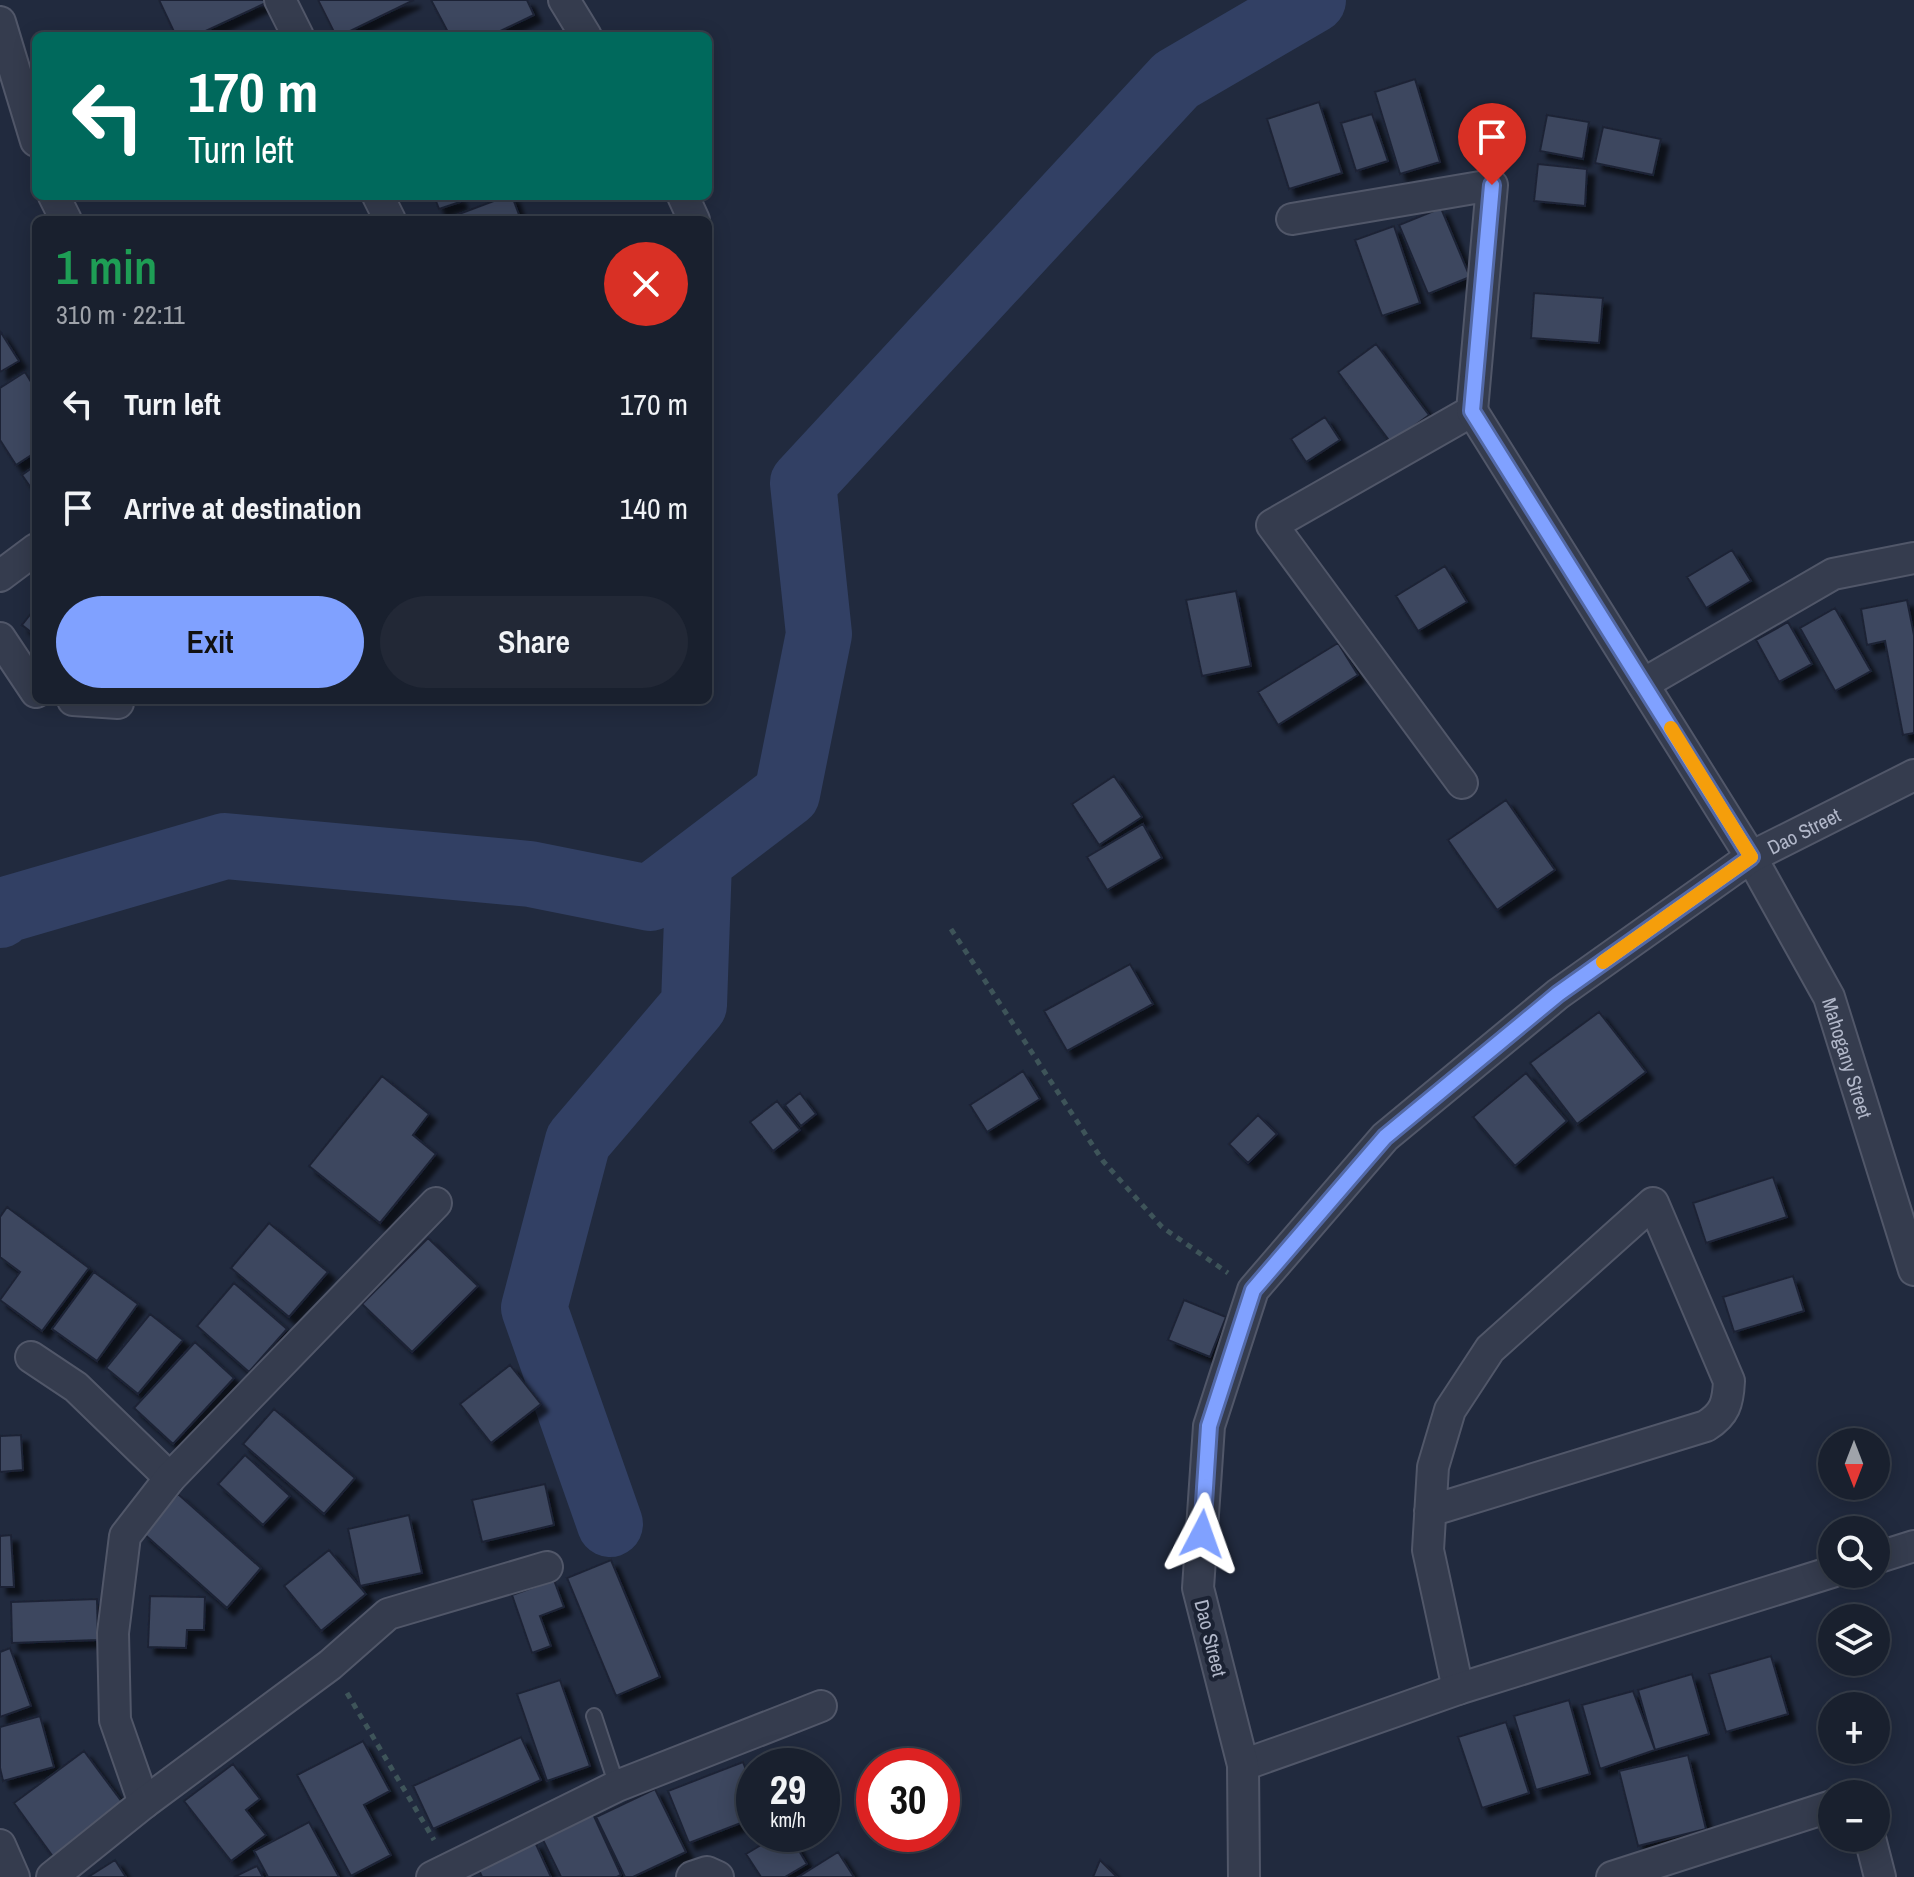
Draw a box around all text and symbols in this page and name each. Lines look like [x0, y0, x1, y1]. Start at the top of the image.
text: 170 m [188, 54, 318, 129]
icon: left [56, 64, 160, 168]
pin [1458, 103, 1526, 185]
icon: arrive [1470, 115, 1514, 159]
text: Turn left [188, 126, 294, 174]
text: 1 min [56, 234, 157, 299]
button: close [604, 242, 688, 326]
text: 310 m · 22:11 [56, 297, 185, 332]
icon: left [56, 382, 100, 426]
text: Turn left [124, 384, 221, 424]
text: 170 m [620, 384, 688, 424]
icon: arrive [56, 486, 100, 530]
text: Arrive at destination [124, 488, 362, 528]
text: 140 m [620, 488, 688, 528]
button: Exit [56, 596, 364, 688]
button: Share [380, 596, 688, 688]
street label: Dao Street [1762, 801, 1845, 860]
street label: Mahogany Street [1816, 994, 1880, 1122]
north arrow [1818, 1428, 1890, 1500]
map controls [1818, 1428, 1890, 1852]
position arrow [1160, 1492, 1244, 1576]
button: search [1818, 1516, 1890, 1588]
street label: Dao Street [1188, 1597, 1234, 1680]
button: layers [1818, 1604, 1890, 1676]
button: + [1818, 1692, 1890, 1764]
speed limit sign: 30 [856, 1748, 960, 1852]
text: 29 [770, 1763, 806, 1816]
button: − [1818, 1780, 1890, 1852]
text: km/h [770, 1806, 806, 1833]

